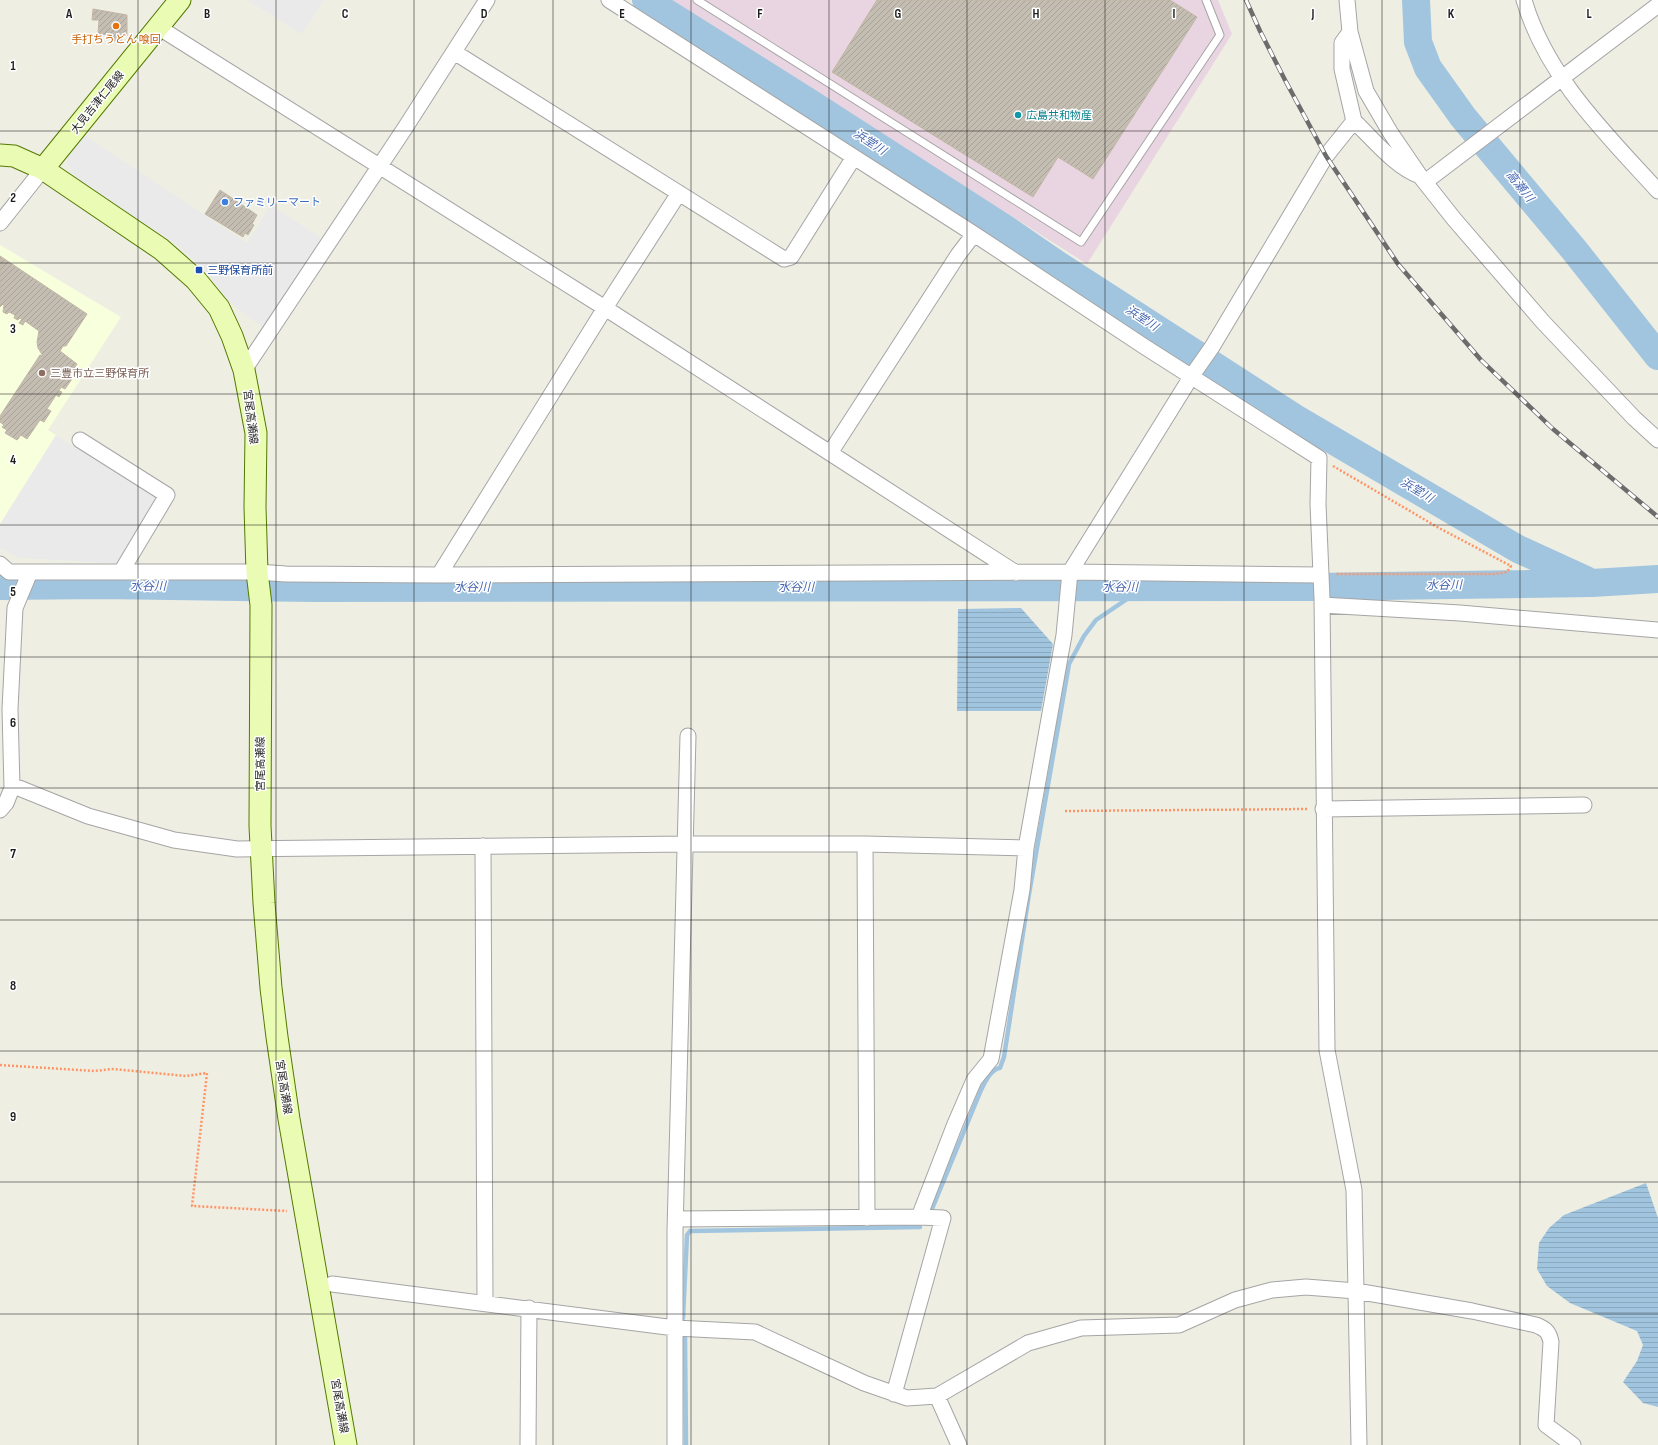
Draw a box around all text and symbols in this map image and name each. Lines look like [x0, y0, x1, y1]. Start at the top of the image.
text: A [65, 6, 73, 22]
text: B [204, 6, 210, 22]
text: C [342, 6, 349, 22]
text: D [481, 6, 488, 22]
text: E [619, 6, 625, 22]
text: F [757, 6, 763, 22]
text: G [895, 6, 902, 22]
text: H [1033, 6, 1040, 22]
text: I [1173, 6, 1176, 22]
text: J [1311, 6, 1315, 22]
text: K [1448, 6, 1455, 22]
text: L [1586, 6, 1592, 22]
marker: 手打ちうどん 喰回 [111, 21, 121, 31]
place label: 手打ちうどん 喰回 [71, 33, 161, 46]
text: 1 [10, 58, 16, 74]
street label: 大見吉津仁尾線 [68, 68, 127, 136]
place label: 広島共和物産 [1026, 109, 1092, 122]
marker: 広島共和物産 [1013, 110, 1023, 120]
water label: 浜堂川 [851, 126, 891, 160]
water label: 高瀬川 [1502, 168, 1538, 207]
text: 2 [10, 190, 16, 206]
place label: ファミリーマート [233, 196, 321, 209]
marker: ファミリーマート [220, 197, 230, 207]
place label: 三野保育所前 [207, 264, 273, 277]
marker: 三野保育所前 [194, 265, 204, 275]
water label: 浜堂川 [1123, 302, 1163, 336]
text: 3 [10, 321, 16, 337]
place label: 三豊市立三野保育所 [50, 367, 150, 380]
marker: 三豊市立三野保育所 [37, 368, 47, 378]
street label: 宮尾高瀬線 [241, 389, 260, 445]
text: 4 [10, 452, 16, 468]
water label: 浜堂川 [1397, 475, 1438, 507]
water label: 水谷川 [1426, 578, 1464, 593]
water label: 水谷川 [130, 579, 168, 594]
water label: 水谷川 [454, 580, 492, 595]
water label: 水谷川 [778, 580, 816, 595]
water label: 水谷川 [1102, 580, 1140, 595]
text: 5 [10, 584, 16, 600]
text: 6 [10, 715, 16, 731]
street label: 宮尾高瀬線 [254, 737, 267, 792]
text: 7 [10, 846, 16, 862]
text: 8 [10, 978, 16, 994]
street label: 宮尾高瀬線 [273, 1059, 294, 1115]
text: 9 [10, 1109, 16, 1125]
street label: 宮尾高瀬線 [328, 1378, 351, 1434]

